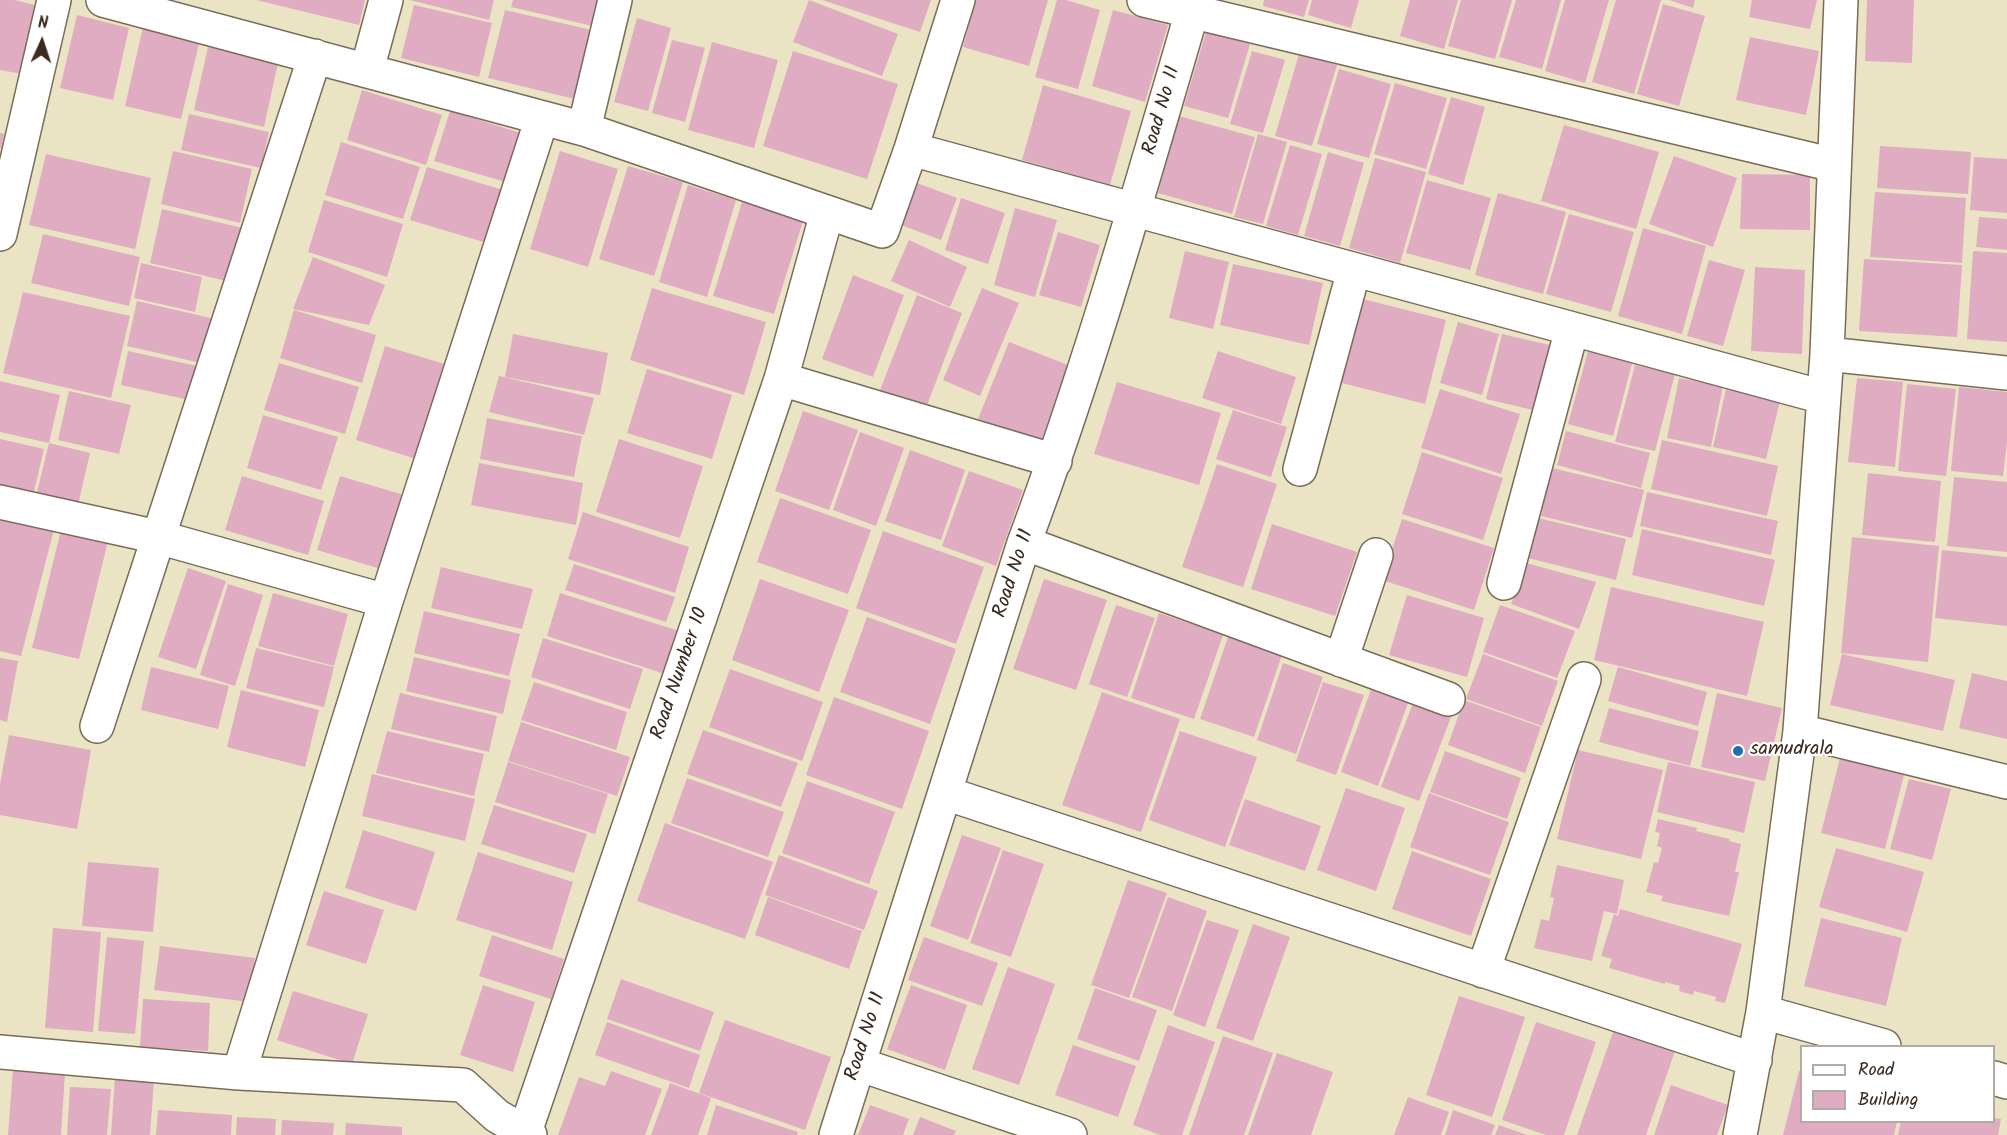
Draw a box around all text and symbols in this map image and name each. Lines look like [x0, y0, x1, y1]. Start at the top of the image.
text: N [37, 11, 49, 36]
north arrow [12, 12, 72, 72]
street label: Road No 11 [1139, 64, 1187, 158]
street label: Road No 11 [989, 527, 1041, 621]
street label: Road Number 10 [647, 605, 715, 743]
place label: samudrala [1750, 739, 1834, 763]
marker: samudrala [1731, 744, 1745, 758]
street label: Road No 11 [841, 990, 893, 1084]
legend [1800, 1045, 1995, 1123]
text: Road [1858, 1056, 1894, 1085]
text: Building [1858, 1086, 1918, 1115]

